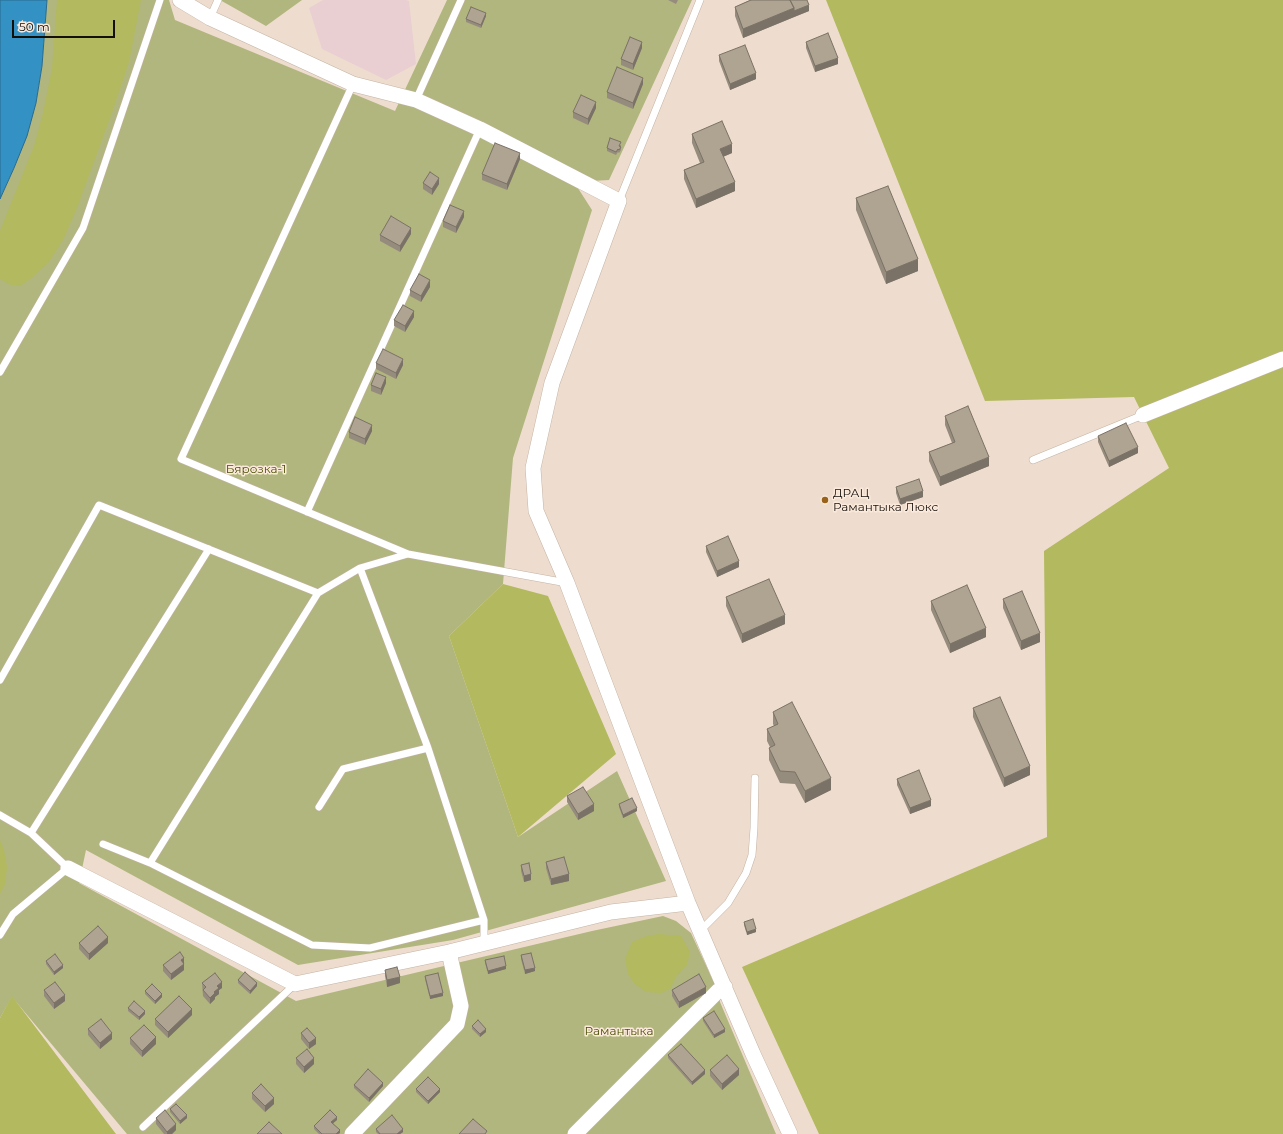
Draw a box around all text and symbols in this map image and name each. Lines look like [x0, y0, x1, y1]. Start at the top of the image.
scale bar [14, 12, 117, 38]
text: 50 m [19, 19, 50, 34]
park label: Бярозка-1 [226, 462, 286, 476]
place label: ДРАЦ Рамантыка Люкс [833, 486, 938, 514]
marker: ДРАЦ Рамантыка Люкс [820, 495, 830, 505]
park label: Рамантыка [585, 1024, 653, 1038]

